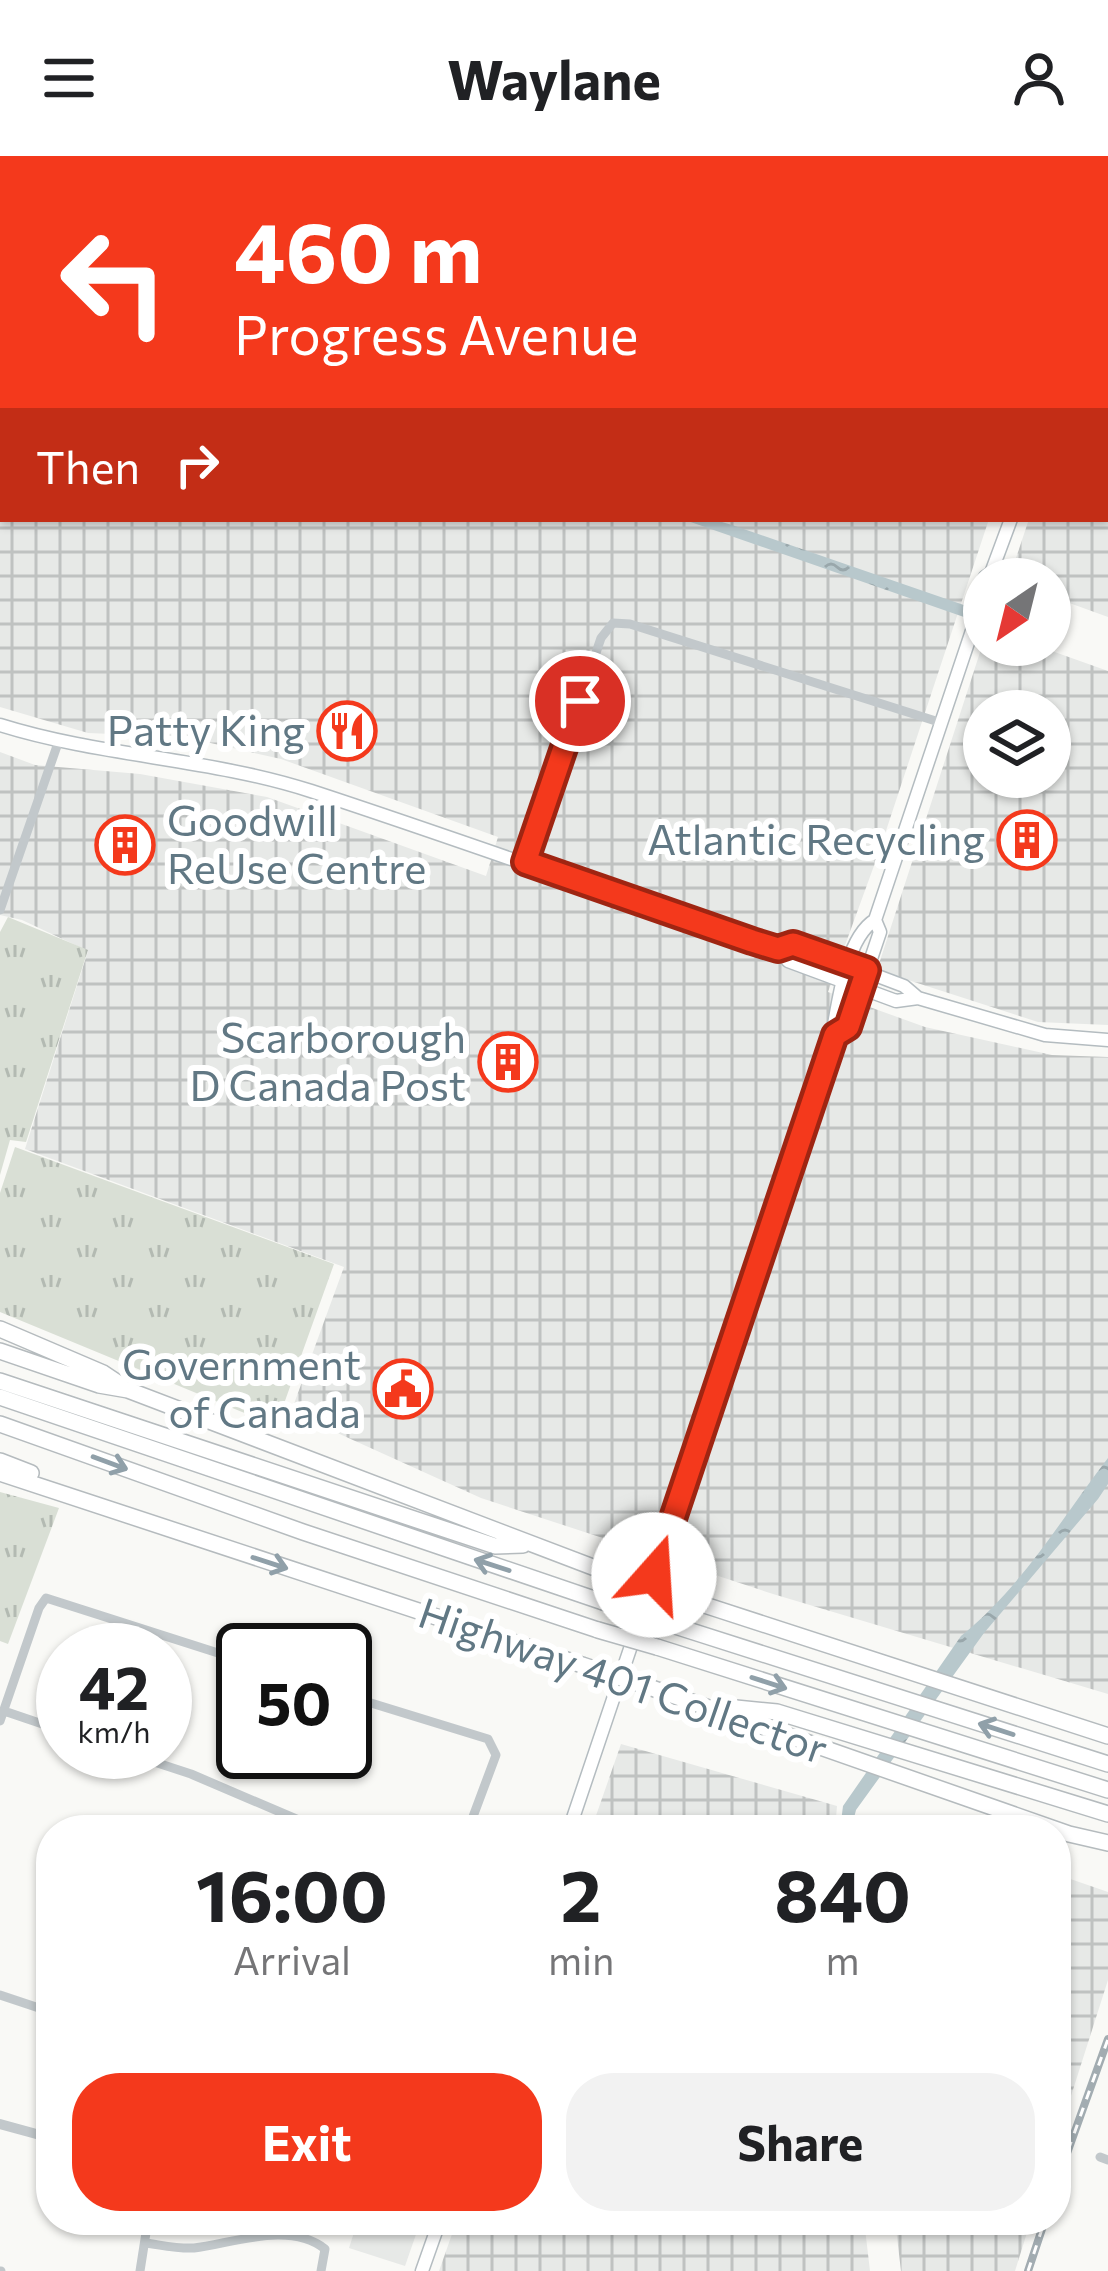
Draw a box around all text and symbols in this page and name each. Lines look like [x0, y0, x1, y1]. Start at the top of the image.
icon: menu [36, 45, 102, 111]
text: Waylane [447, 45, 661, 111]
icon: person [1006, 45, 1072, 111]
text: 460 m [234, 198, 483, 300]
icon: left [36, 204, 192, 360]
text: Progress Avenue [234, 300, 639, 366]
icon: right [164, 432, 230, 498]
text: Then [36, 438, 140, 493]
north arrow [963, 558, 1071, 666]
map controls [963, 558, 1071, 798]
pin [529, 650, 631, 752]
icon: arrive [547, 668, 613, 734]
button: layers [963, 690, 1071, 798]
restaurant icon: Patty King [316, 700, 378, 762]
place label: Patty King [107, 703, 305, 755]
place label: Goodwill ReUse Centre [167, 793, 426, 893]
building icon: Atlantic Recycling [996, 809, 1058, 871]
place label: Atlantic Recycling [647, 812, 985, 864]
building icon: Goodwill ReUse Centre [94, 814, 156, 876]
place label: Scarborough D Canada Post [189, 1010, 466, 1110]
building icon: Scarborough D Canada Post [477, 1031, 539, 1093]
place label: Government of Canada [122, 1337, 361, 1437]
public building icon: Government of Canada [372, 1358, 434, 1420]
one-way arrow [91, 1454, 128, 1475]
position arrow [591, 1512, 717, 1638]
one-way arrow [474, 1552, 512, 1574]
one-way arrow [250, 1554, 288, 1576]
street label: Highway 401 Collector [413, 1585, 835, 1773]
speed limit sign: 50 [216, 1623, 372, 1779]
text: 42 [79, 1649, 149, 1722]
one-way arrow [749, 1674, 787, 1696]
text: km/h [78, 1712, 150, 1749]
one-way arrow [978, 1717, 1016, 1739]
text: 16:00 [196, 1849, 388, 1937]
text: 2 [561, 1849, 602, 1937]
text: 840 [774, 1849, 911, 1937]
text: Arrival [233, 1935, 351, 1983]
text: min [548, 1935, 614, 1983]
text: m [826, 1935, 860, 1983]
button: Exit [72, 2073, 542, 2211]
button: Share [566, 2073, 1035, 2211]

